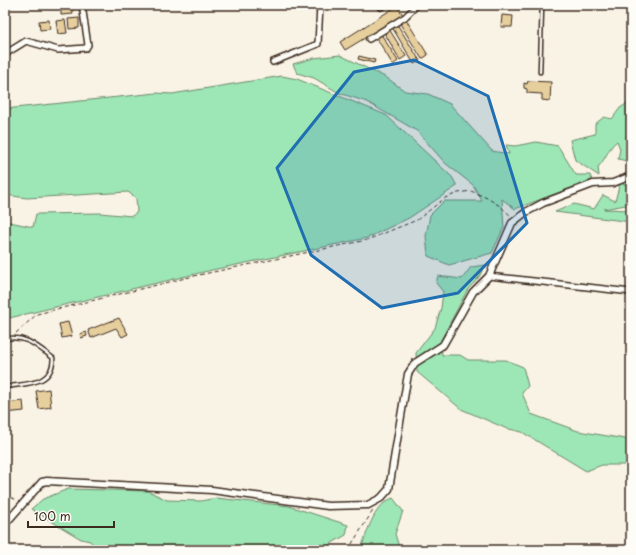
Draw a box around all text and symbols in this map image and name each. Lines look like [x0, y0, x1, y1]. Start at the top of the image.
scale bar [28, 503, 114, 529]
text: 100 m [34, 507, 71, 525]

